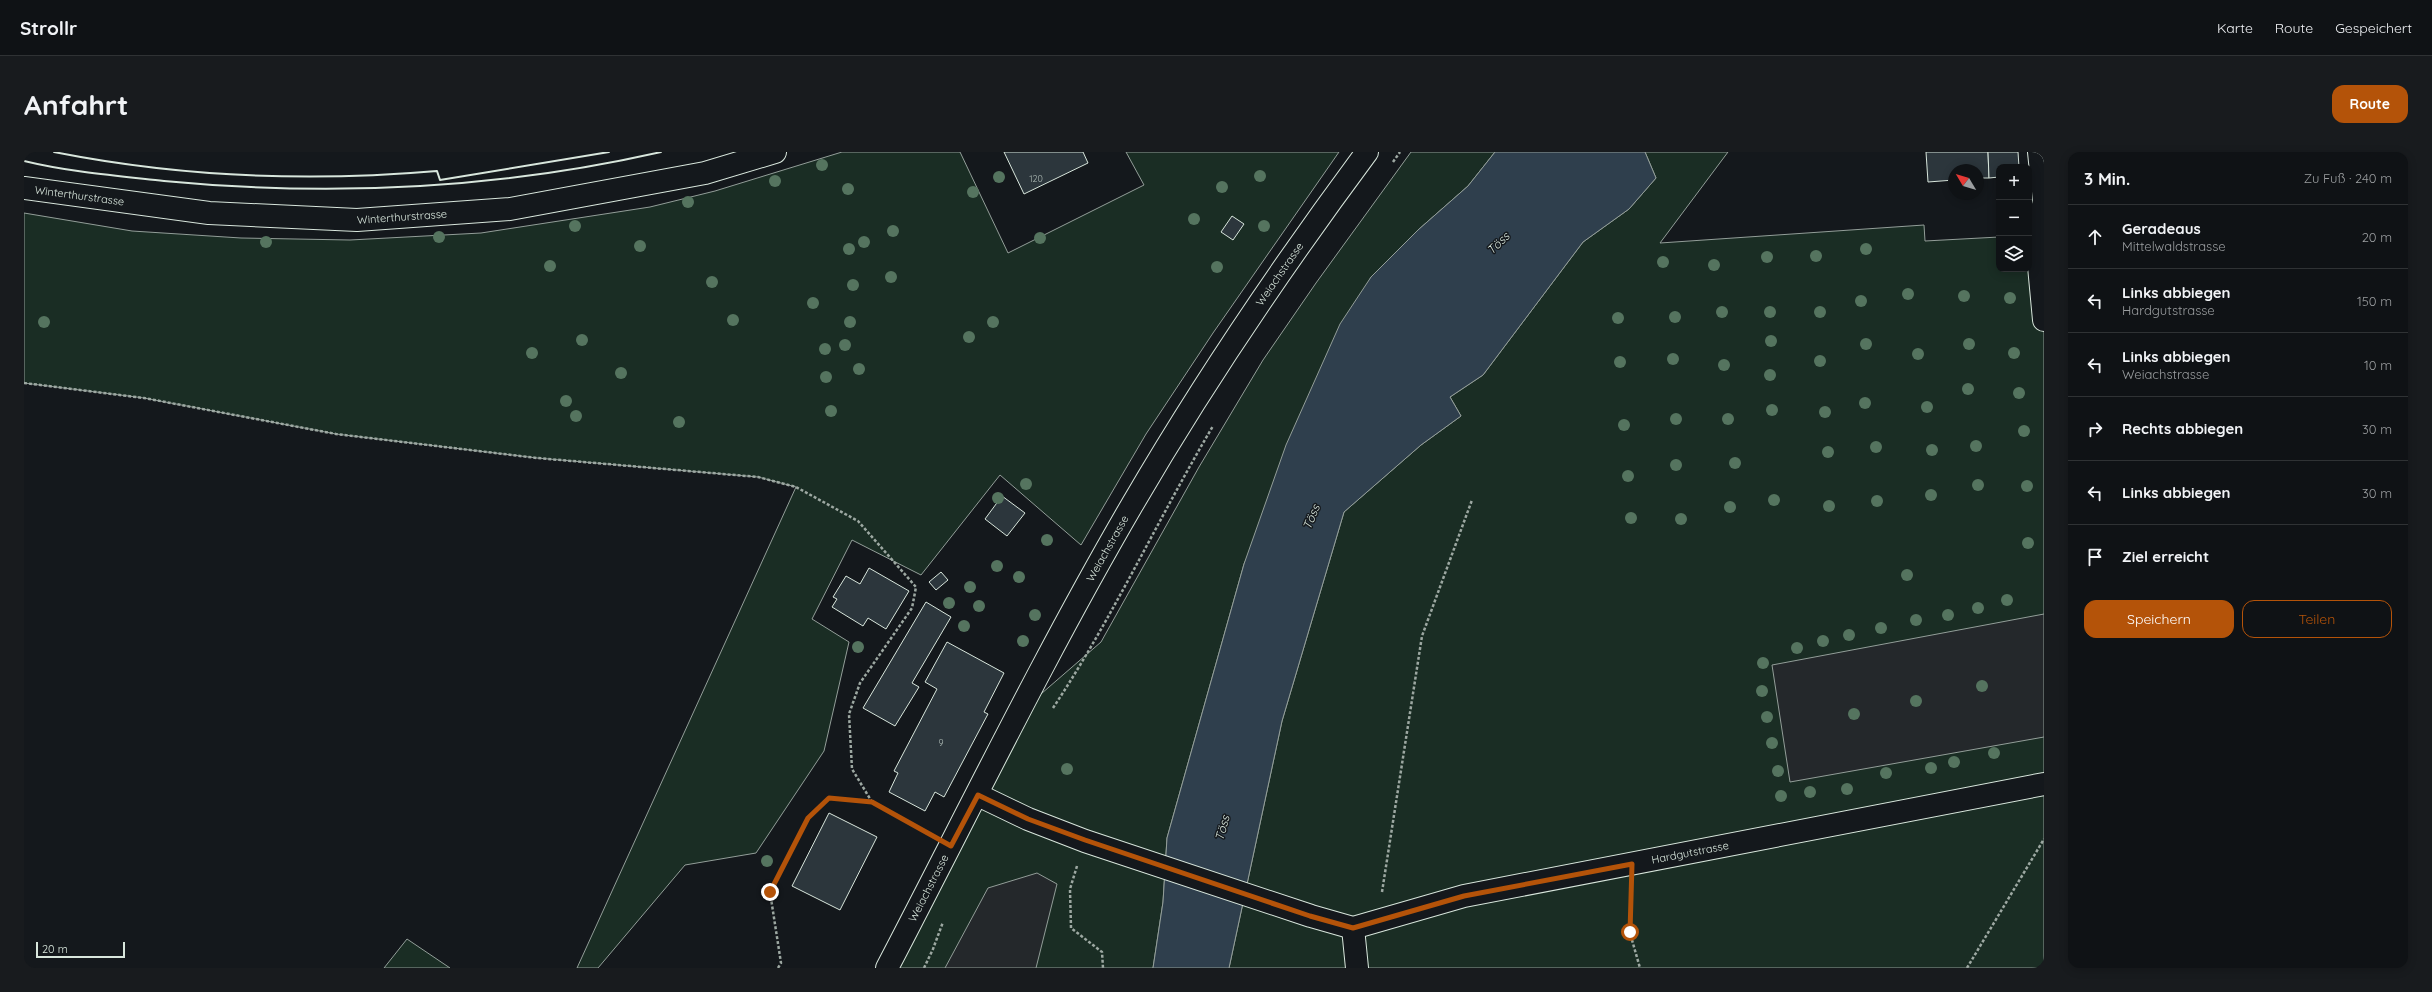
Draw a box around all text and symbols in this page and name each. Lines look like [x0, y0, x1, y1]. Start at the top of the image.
text: Strollr [20, 16, 77, 40]
text: Karte [2217, 19, 2253, 37]
text: Route [2275, 19, 2313, 37]
text: Gespeichert [2335, 19, 2412, 37]
button: Route [2332, 85, 2408, 123]
text: Anfahrt [24, 87, 128, 122]
north arrow [1948, 164, 1984, 200]
map controls [1996, 164, 2032, 272]
button: + [1996, 164, 2032, 200]
text: 3 Min. [2084, 168, 2130, 189]
text: Zu Fuß · 240 m [2304, 170, 2392, 186]
house number: 120 [1029, 173, 1043, 184]
street label: Winterthurstrasse [34, 183, 125, 208]
button: − [1996, 200, 2032, 236]
street label: Winterthurstrasse [357, 207, 448, 227]
text: Geradeaus [2122, 219, 2201, 238]
icon: ahead [2084, 226, 2106, 248]
water label: Töss [1484, 228, 1513, 257]
text: 20 m [2362, 229, 2392, 245]
button: layers [1996, 236, 2032, 272]
text: Mittelwaldstrasse [2122, 238, 2226, 254]
street label: Weiachstrasse [1253, 240, 1306, 308]
text: Links abbiegen [2122, 283, 2230, 302]
icon: left [2084, 290, 2106, 312]
text: 150 m [2357, 293, 2392, 309]
text: Hardgutstrasse [2122, 302, 2215, 318]
text: Links abbiegen [2122, 347, 2230, 366]
icon: left [2084, 354, 2106, 376]
text: 10 m [2364, 357, 2392, 373]
text: Weiachstrasse [2122, 366, 2209, 382]
icon: right [2084, 418, 2106, 440]
text: Rechts abbiegen [2122, 419, 2243, 438]
text: 30 m [2362, 421, 2392, 437]
icon: left [2084, 482, 2106, 504]
text: Links abbiegen [2122, 483, 2230, 502]
text: 30 m [2362, 485, 2392, 501]
water label: Töss [1299, 501, 1323, 532]
street label: Weiachstrasse [1083, 513, 1132, 584]
icon: arrive [2084, 546, 2106, 568]
text: Ziel erreicht [2122, 547, 2209, 566]
button: Speichern [2084, 600, 2234, 638]
button: Teilen [2242, 600, 2392, 638]
house number: 9 [938, 737, 944, 748]
water label: Töss [1211, 812, 1233, 842]
street label: Hardgutstrasse [1650, 838, 1730, 867]
street label: Weiachstrasse [905, 852, 951, 924]
route end [761, 883, 779, 901]
route start [1621, 923, 1639, 941]
scale bar [36, 940, 125, 959]
text: 20 m [42, 942, 68, 956]

